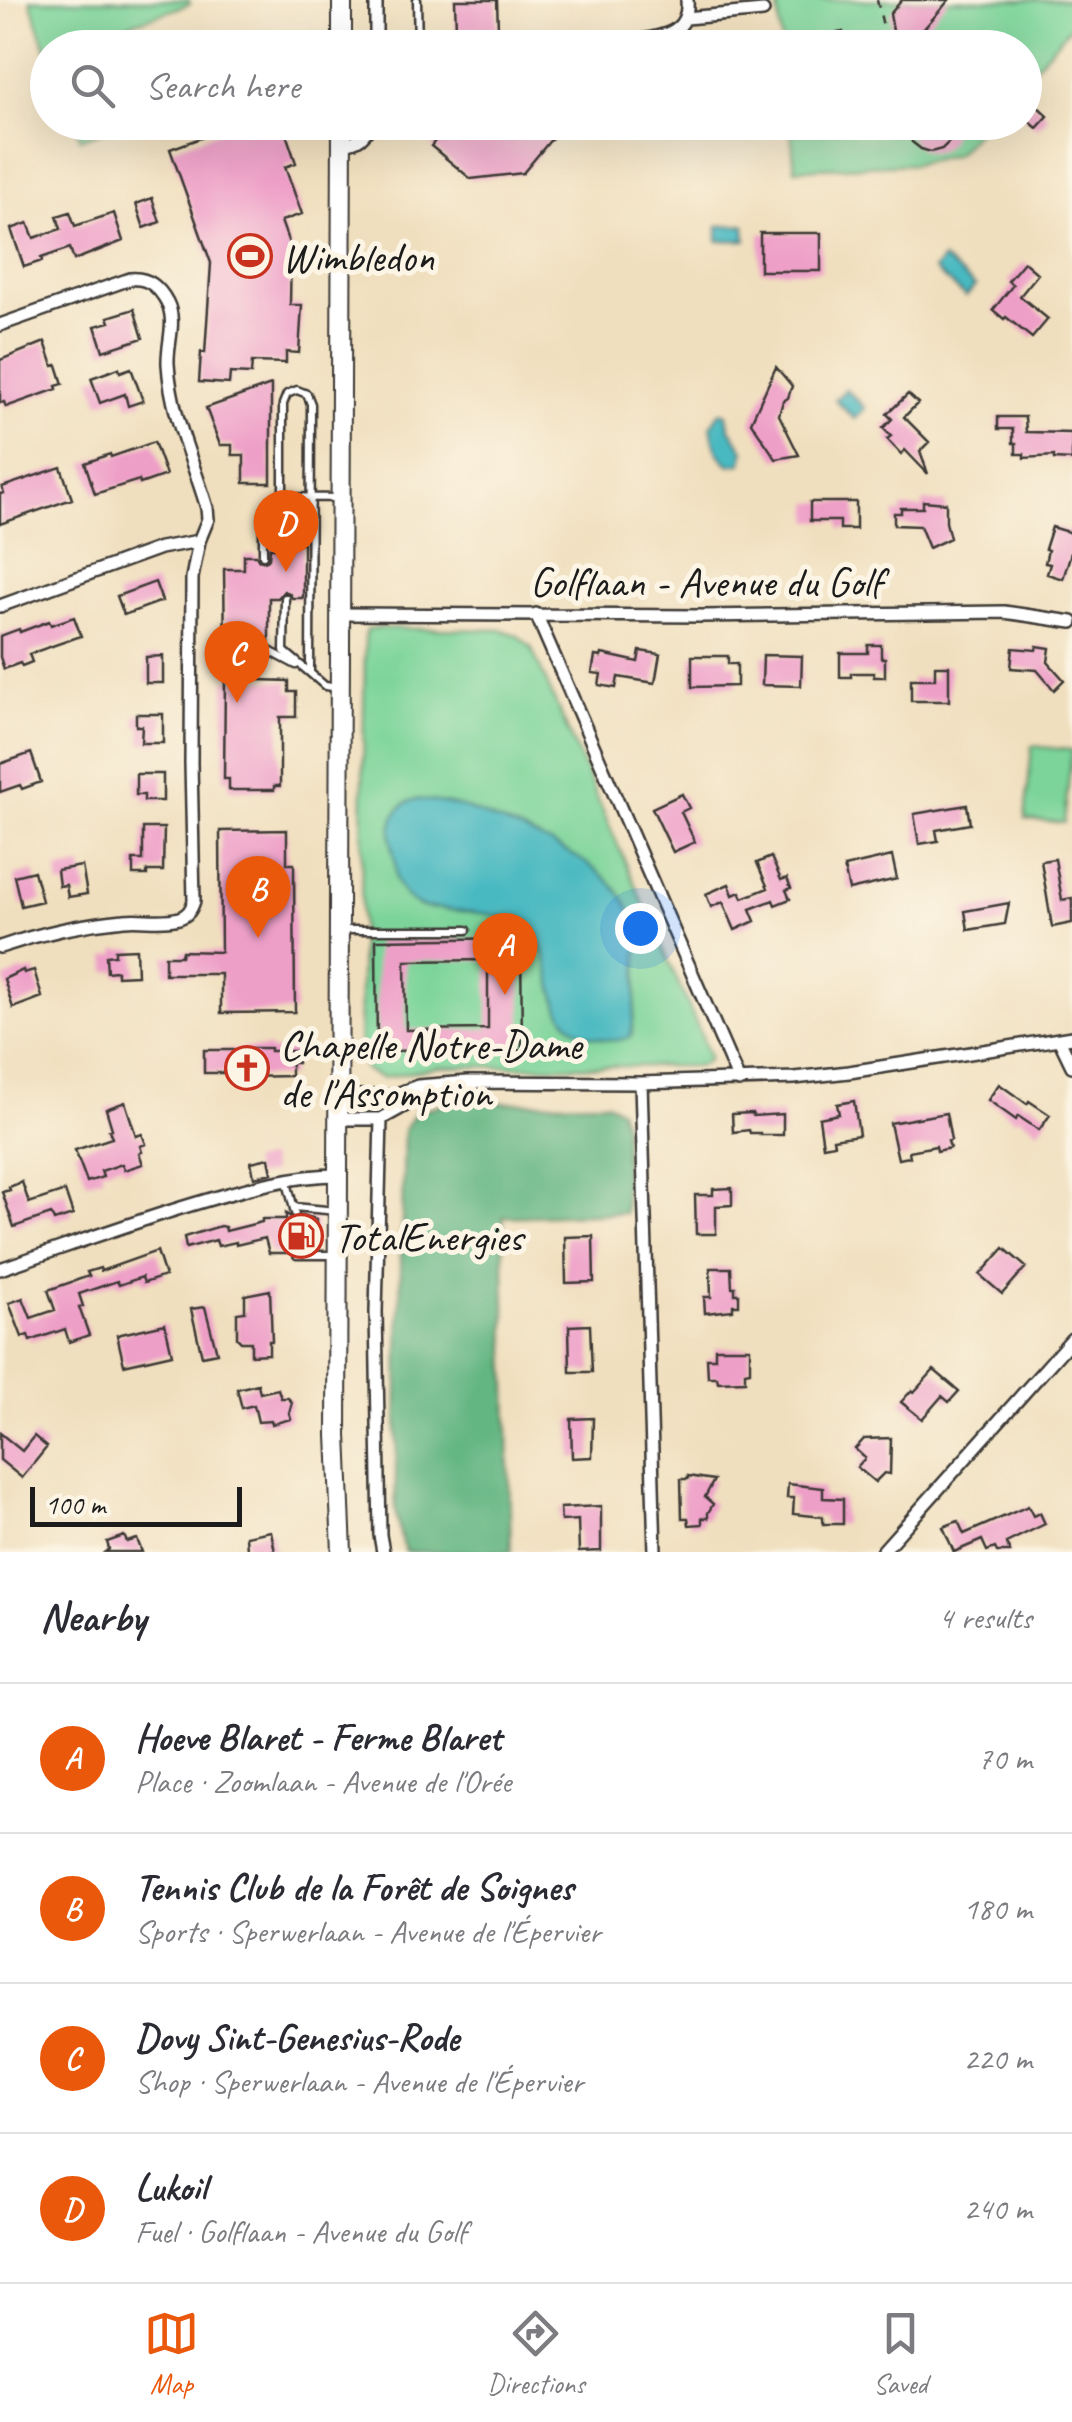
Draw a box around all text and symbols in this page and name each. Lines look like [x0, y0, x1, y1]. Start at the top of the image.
search box [30, 30, 1042, 140]
icon: search [65, 58, 120, 113]
text: Search here [145, 62, 300, 109]
place label: Wimbledon [282, 231, 435, 284]
sports icon: Wimbledon [227, 233, 273, 279]
pin: D [254, 490, 318, 572]
street label: Golflaan - Avenue du Golf [530, 556, 890, 609]
pin: C [204, 620, 270, 703]
pin: B [226, 856, 290, 938]
your location [615, 903, 666, 954]
pin: A [472, 912, 538, 995]
place label: Chapelle Notre-Dame de l'Assomption [280, 1019, 584, 1120]
church icon: Chapelle Notre-Dame de l'Assomption [224, 1045, 270, 1091]
place label: TotalEnergies [334, 1211, 526, 1264]
fuel station icon: TotalEnergies [278, 1213, 324, 1259]
scale bar [30, 1482, 242, 1526]
text: 100 m [45, 1487, 105, 1522]
text: Nearby [40, 1591, 146, 1644]
text: 4 results [938, 1597, 1032, 1638]
text: Hoeve Blaret - Ferme Blaret [135, 1714, 501, 1761]
text: A [64, 1738, 81, 1779]
text: 70 m [978, 1738, 1032, 1779]
text: Place · Zoomlaan - Avenue de l'Orée [135, 1761, 511, 1802]
text: Tennis Club de la Forêt de Soignes [135, 1864, 573, 1911]
text: B [64, 1888, 81, 1929]
text: 180 m [963, 1888, 1032, 1929]
text: Sports · Sperwerlaan - Avenue de l'Épervier [135, 1911, 601, 1952]
text: Dovy Sint-Genesius-Rode [135, 2014, 459, 2061]
text: C [65, 2038, 80, 2079]
text: 220 m [963, 2038, 1032, 2079]
text: Shop · Sperwerlaan - Avenue de l'Épervier [135, 2061, 583, 2102]
text: Lukoil [135, 2164, 206, 2211]
text: D [63, 2188, 82, 2229]
text: 240 m [963, 2188, 1032, 2229]
text: Fuel · Golflaan - Avenue du Golf [135, 2211, 467, 2252]
tab: Map [144, 2306, 199, 2401]
tab: Directions [487, 2306, 585, 2401]
tab: Saved [873, 2306, 928, 2401]

